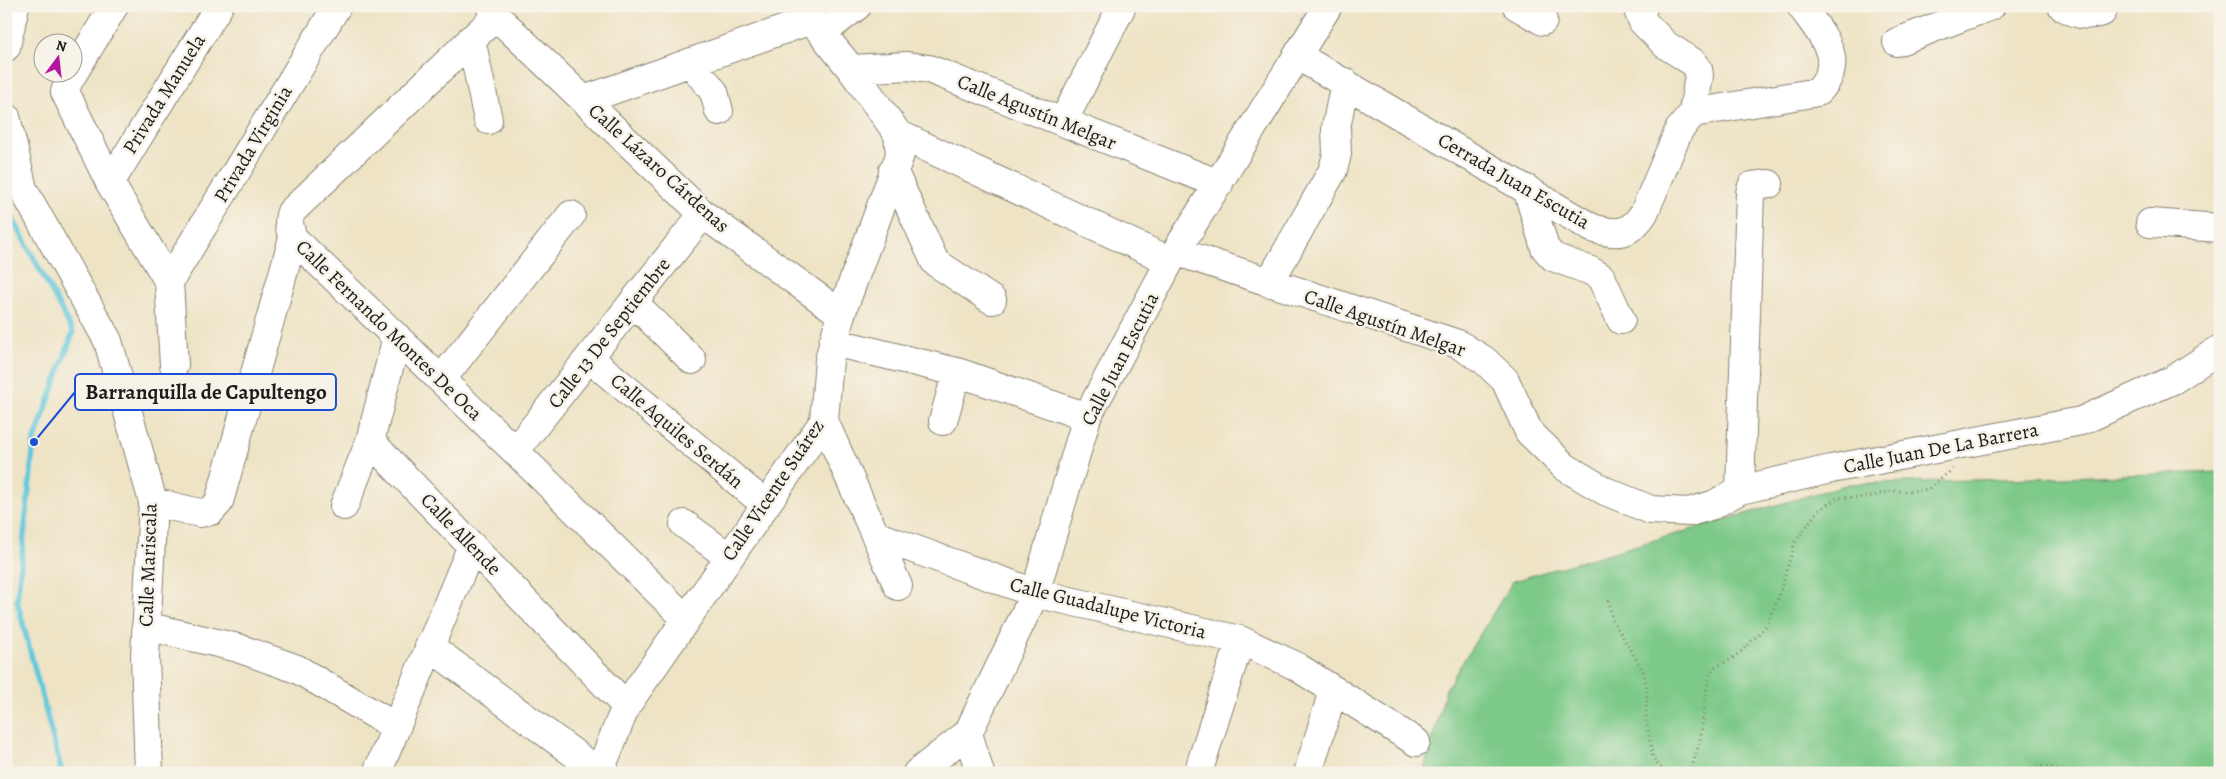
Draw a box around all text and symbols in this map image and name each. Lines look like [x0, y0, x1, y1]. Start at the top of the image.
street label: Privada Manuela [116, 28, 212, 159]
north arrow [32, 32, 82, 82]
text: N [54, 35, 69, 56]
street label: Calle Agustín Melgar [953, 68, 1121, 156]
street label: Privada Virginia [207, 80, 299, 208]
street label: Calle Lázaro Cárdenas [583, 97, 735, 239]
street label: Cerrada Juan Escutia [1433, 126, 1595, 236]
street label: Calle Fernando Montes De Oca [290, 234, 489, 427]
street label: Calle 13 De Septiembre [541, 252, 677, 414]
street label: Calle Agustín Melgar [1301, 283, 1470, 363]
street label: Calle Juan Escutia [1075, 287, 1166, 430]
street label: Calle Aquiles Serdán [605, 367, 749, 495]
callout: Barranquilla de Capultengo [75, 374, 336, 410]
text: Barranquilla de Capultengo [85, 378, 327, 406]
street label: Calle Vicente Suárez [716, 414, 830, 566]
street label: Calle Juan De La Barrera [1841, 416, 2041, 480]
street label: Calle Allende [415, 487, 507, 581]
street label: Calle Mariscala [132, 502, 164, 627]
street label: Calle Guadalupe Victoria [1007, 571, 1210, 646]

